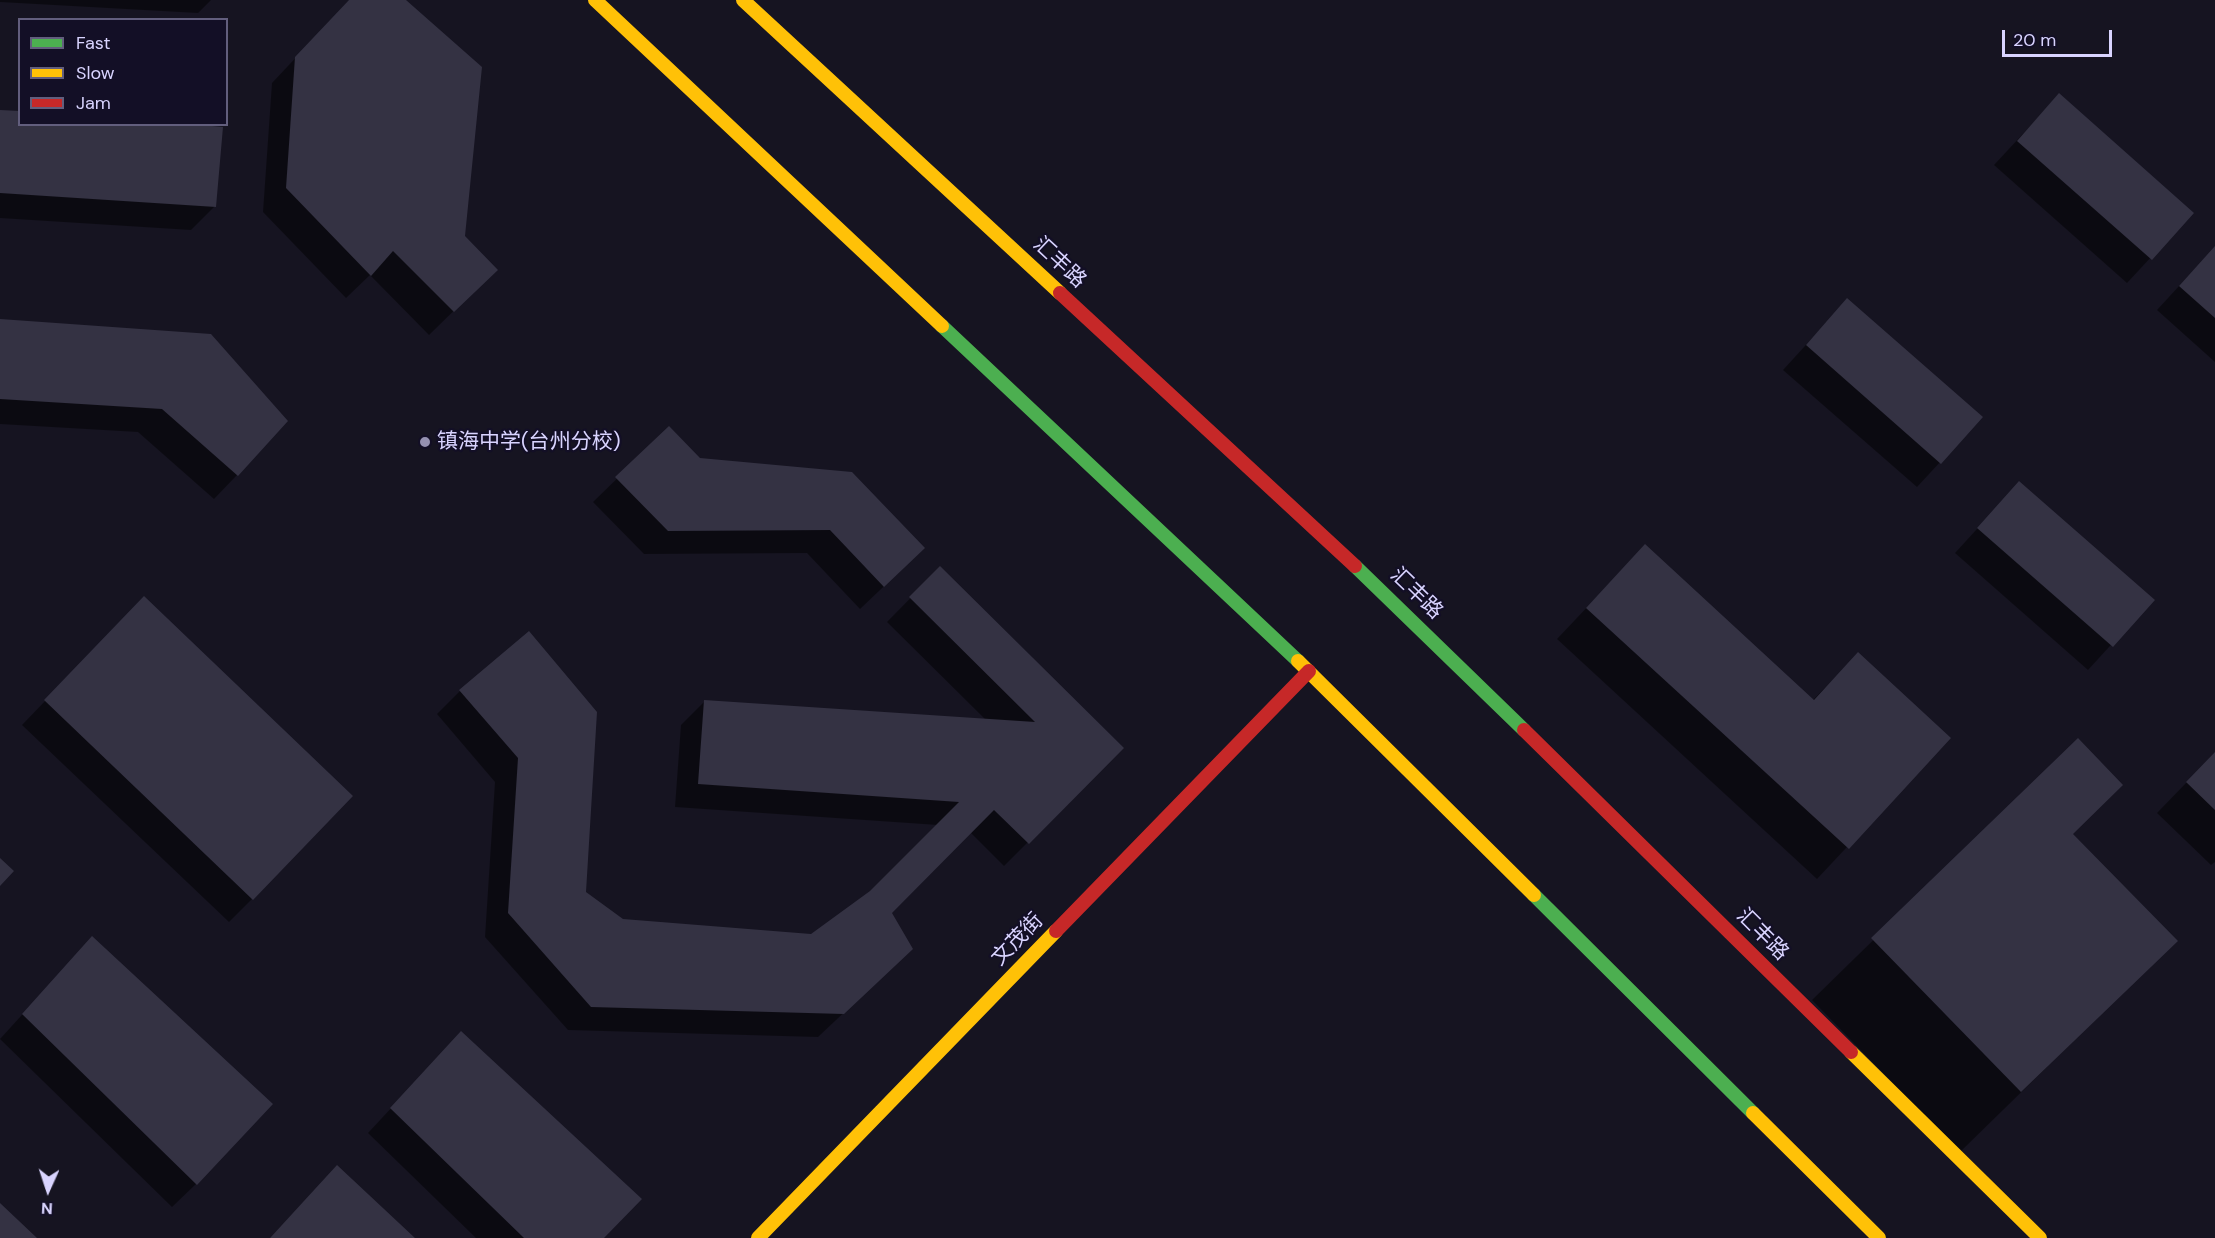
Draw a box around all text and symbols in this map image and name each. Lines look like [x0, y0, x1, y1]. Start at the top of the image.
legend [18, 18, 228, 126]
scale bar [2005, 18, 2114, 56]
text: 20 m [2013, 28, 2056, 52]
text: Fast [76, 31, 111, 55]
text: Slow [76, 61, 115, 85]
text: Jam [76, 91, 111, 115]
street label: 汇丰路 [1027, 232, 1091, 294]
place label: 镇海中学(台州分校) [437, 429, 621, 455]
marker: 镇海中学(台州分校) [418, 435, 432, 449]
street label: 汇丰路 [1385, 563, 1447, 625]
street label: 汇丰路 [1731, 904, 1793, 966]
street label: 文茂街 [987, 909, 1049, 971]
north arrow [18, 1160, 78, 1220]
text: N [41, 1198, 53, 1219]

